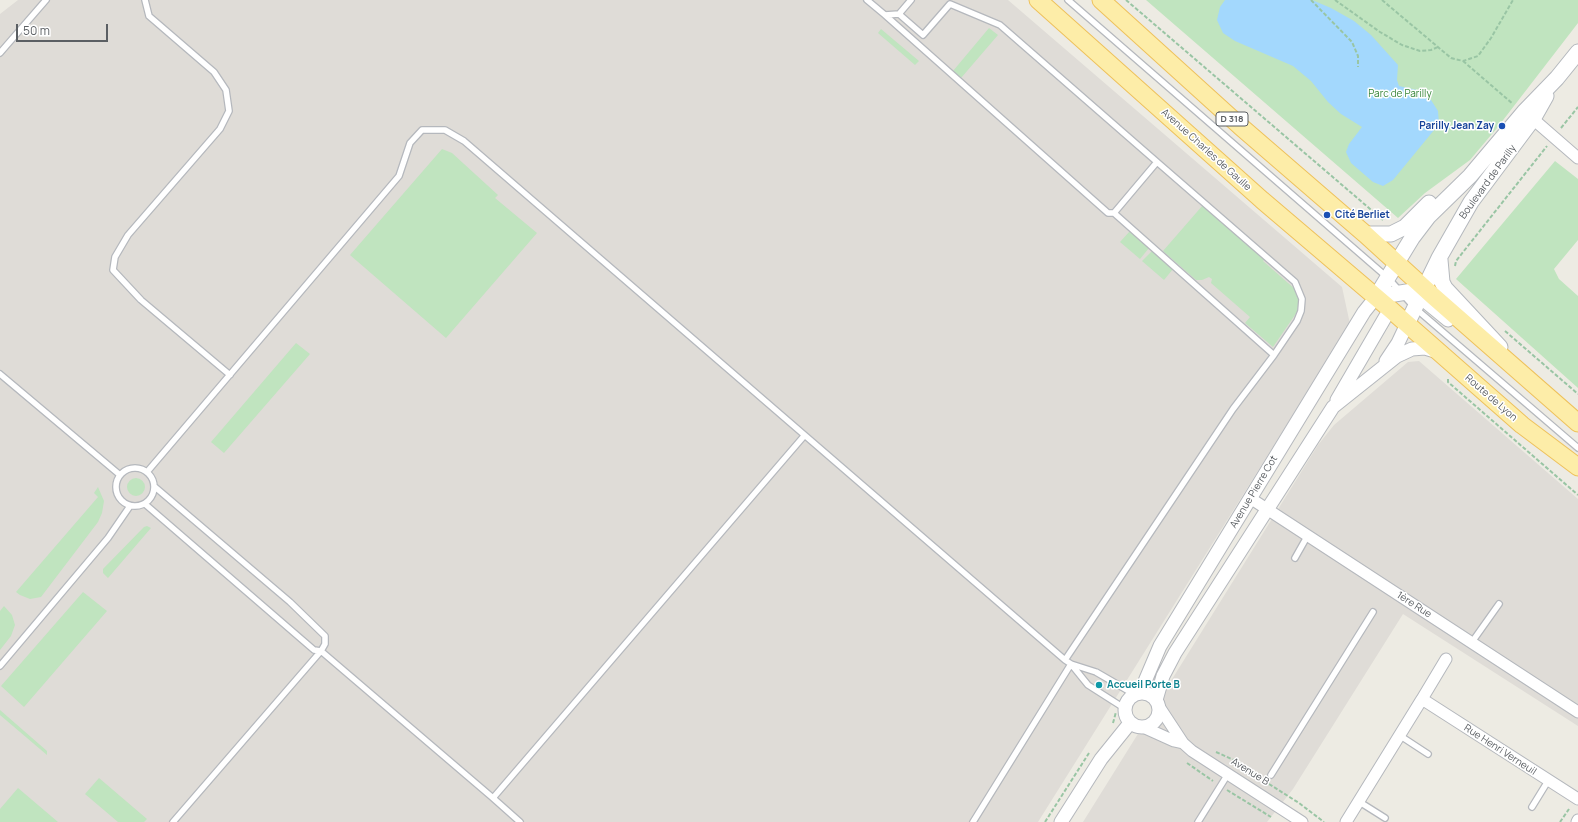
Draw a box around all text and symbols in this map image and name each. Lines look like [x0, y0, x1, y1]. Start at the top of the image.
scale bar [18, 16, 110, 42]
text: 50 m [23, 22, 50, 39]
park label: Parc de Parilly [1368, 88, 1432, 100]
street label: Avenue Charles de Gaulle [1159, 106, 1253, 194]
road number: D 318 [1216, 112, 1248, 126]
place label: Parilly Jean Zay [1419, 120, 1494, 132]
marker: Parilly Jean Zay [1497, 121, 1507, 131]
street label: Boulevard de Parilly [1457, 143, 1519, 221]
place label: Cité Berliet [1335, 209, 1390, 221]
marker: Cité Berliet [1322, 210, 1332, 220]
street label: Route de Lyon [1462, 372, 1520, 424]
street label: Avenue Pierre Cot [1228, 454, 1280, 530]
street label: 1ère Rue [1394, 589, 1434, 621]
place label: Accueil Porte B [1107, 679, 1180, 691]
marker: Accueil Porte B [1094, 680, 1104, 690]
street label: Rue Henri Verneuil [1462, 722, 1538, 778]
street label: Avenue B [1229, 756, 1271, 788]

